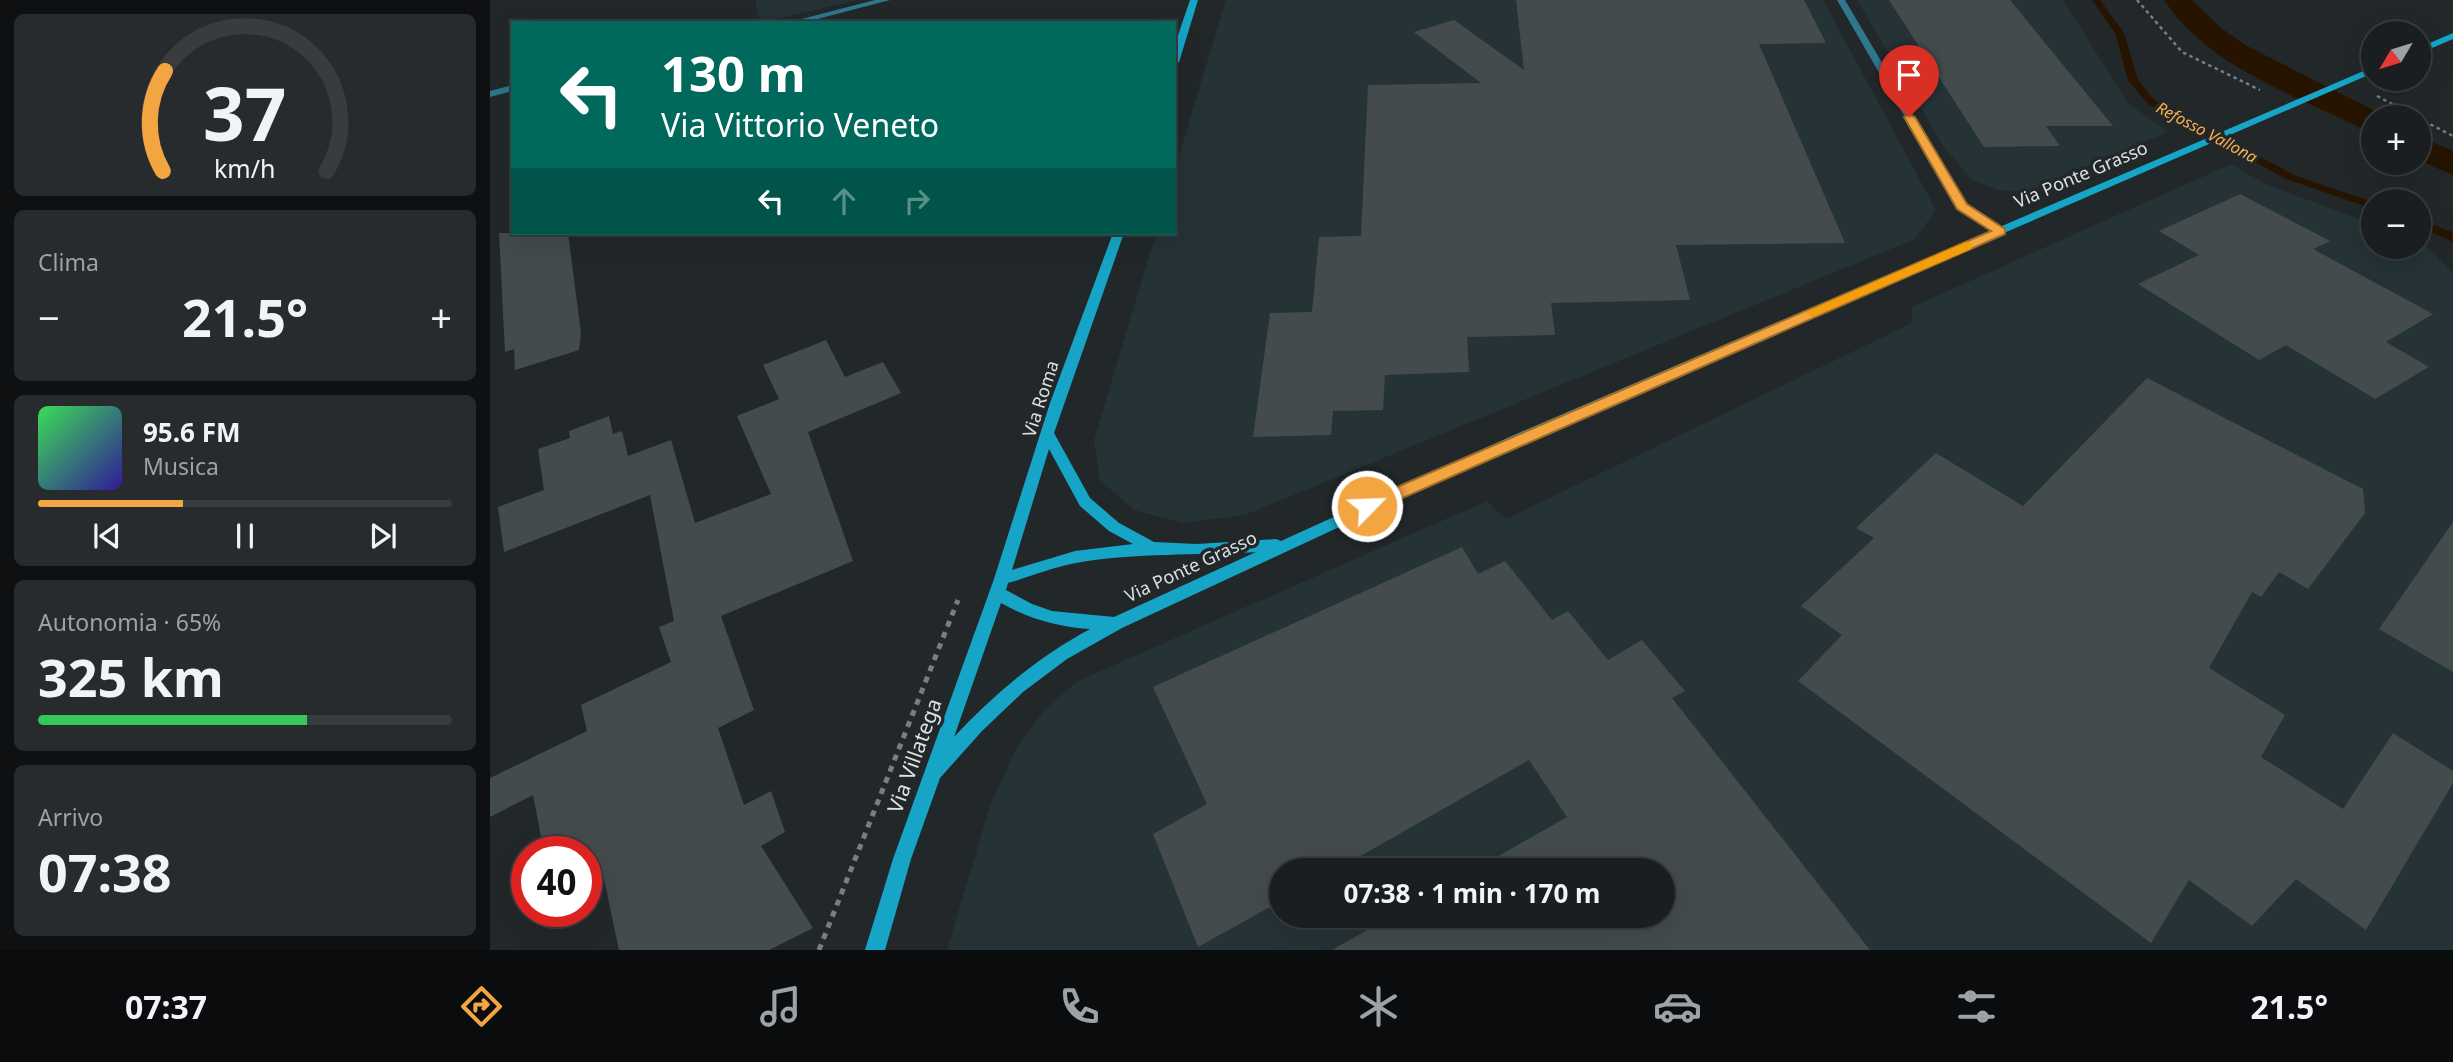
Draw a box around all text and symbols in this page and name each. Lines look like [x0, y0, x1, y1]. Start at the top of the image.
north arrow [2361, 21, 2431, 91]
map controls [2361, 21, 2431, 259]
text: 130 m [661, 40, 806, 106]
pin [1879, 45, 1939, 117]
icon: left [546, 49, 637, 140]
icon: arrive [1890, 56, 1928, 94]
text: 37 [203, 63, 287, 162]
water label: Refosso Vallona [2153, 96, 2261, 168]
text: Via Vittorio Veneto [661, 103, 939, 146]
button: + [2361, 105, 2431, 175]
street label: Via Ponte Grasso [2010, 135, 2151, 213]
text: km/h [214, 151, 276, 185]
icon: left [752, 182, 790, 220]
icon: ahead [825, 182, 863, 220]
icon: right [898, 182, 936, 220]
button: − [2361, 189, 2431, 259]
text: Clima [38, 246, 99, 278]
text: 21.5° [182, 281, 308, 352]
text: − [38, 291, 60, 343]
text: + [430, 291, 452, 343]
street label: Via Roma [1016, 357, 1064, 440]
text: 95.6 FM [143, 414, 240, 450]
text: Musica [143, 450, 219, 482]
position arrow [1330, 469, 1404, 543]
icon: previous [88, 517, 126, 555]
icon: pause [226, 517, 264, 555]
icon: next [364, 517, 402, 555]
street label: Via Ponte Grasso [1121, 525, 1260, 607]
text: Autonomia · 65% [38, 606, 221, 638]
text: 325 km [38, 641, 224, 712]
street label: Via Villatega [880, 694, 948, 817]
text: Arrivo [38, 801, 103, 833]
text: 07:38 [38, 836, 172, 907]
speed limit sign: 40 [511, 836, 602, 927]
text: 07:38 · 1 min · 170 m [1344, 875, 1600, 911]
icon: directions [457, 982, 506, 1031]
icon: music [756, 982, 805, 1031]
icon: phone [1055, 982, 1104, 1031]
icon: climate [1354, 982, 1403, 1031]
icon: car [1653, 982, 1702, 1031]
icon: filters [1952, 982, 2001, 1031]
text: 07:37 [125, 985, 207, 1028]
text: 21.5° [2251, 985, 2328, 1028]

